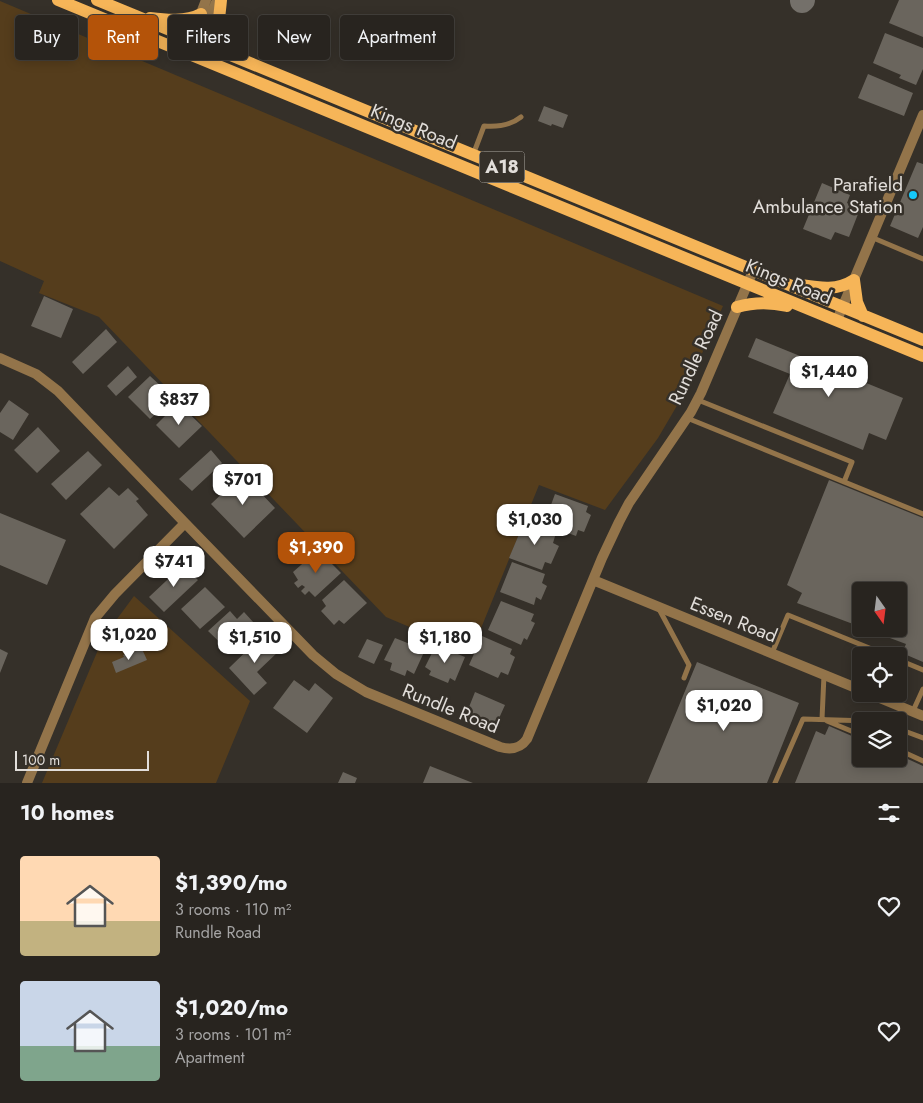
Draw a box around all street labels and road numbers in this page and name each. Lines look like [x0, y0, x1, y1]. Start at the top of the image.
street label: Kings Road [367, 97, 461, 156]
road number: A18 [480, 152, 524, 182]
street label: Kings Road [742, 252, 836, 311]
street label: Rundle Road [662, 305, 729, 409]
street label: Essen Road [686, 590, 782, 649]
street label: Rundle Road [398, 677, 503, 740]

